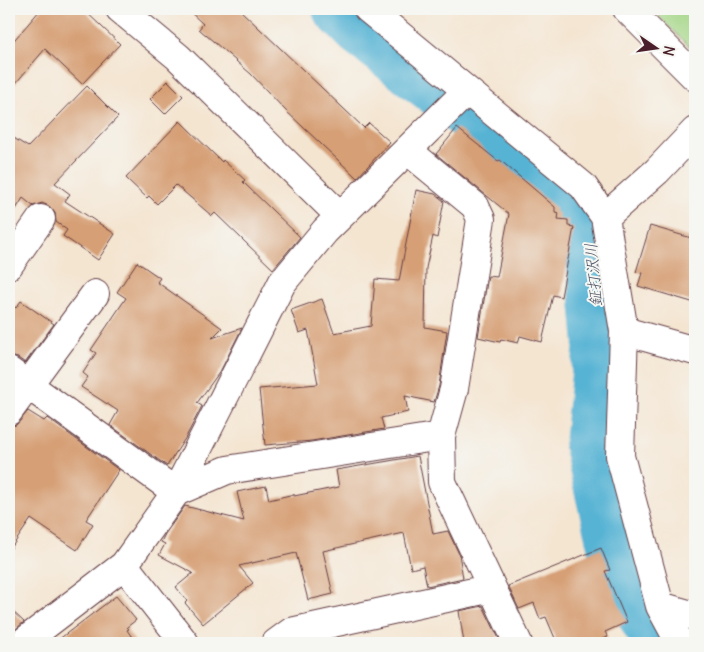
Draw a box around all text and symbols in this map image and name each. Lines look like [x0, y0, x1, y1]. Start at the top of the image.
north arrow [632, 22, 682, 72]
text: N [659, 44, 679, 58]
water label: 鉦打沢川 [580, 242, 606, 308]

